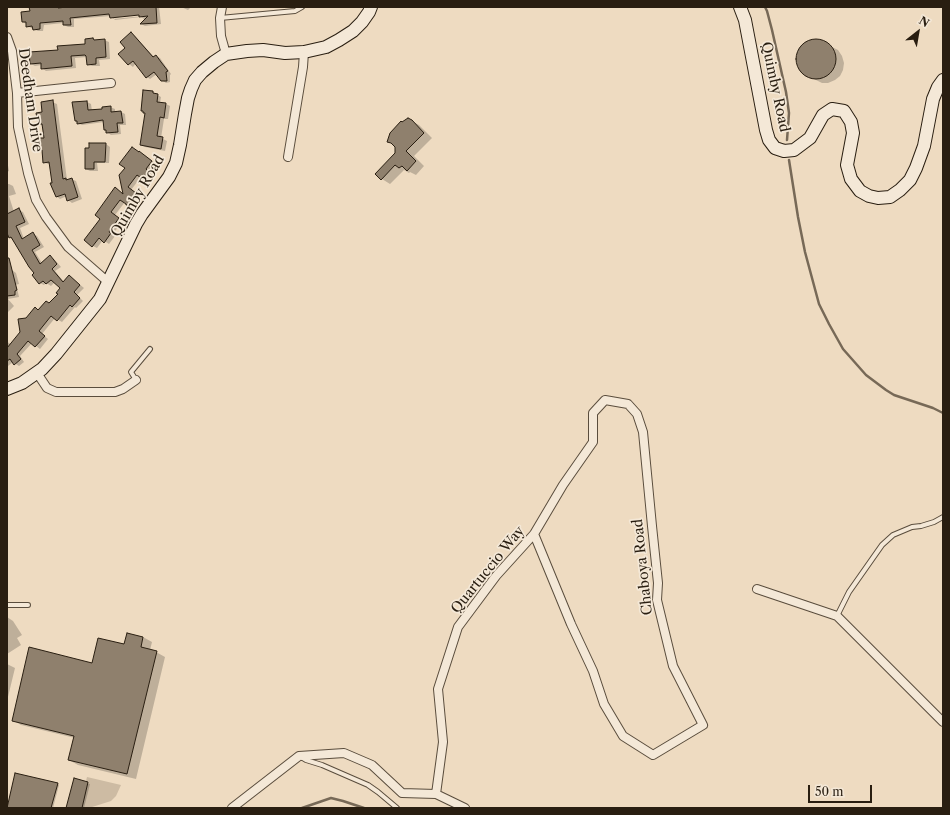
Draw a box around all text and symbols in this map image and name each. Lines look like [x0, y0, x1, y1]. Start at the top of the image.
north arrow [898, 12, 938, 52]
text: N [916, 13, 932, 30]
street label: Quimby Road [757, 40, 793, 134]
street label: Deedham Drive [14, 47, 46, 153]
street label: Quimby Road [108, 152, 168, 240]
street label: Chaboya Road [630, 518, 656, 616]
street label: Quartuccio Way [448, 523, 528, 617]
scale bar [810, 777, 874, 803]
text: 50 m [815, 784, 844, 799]

